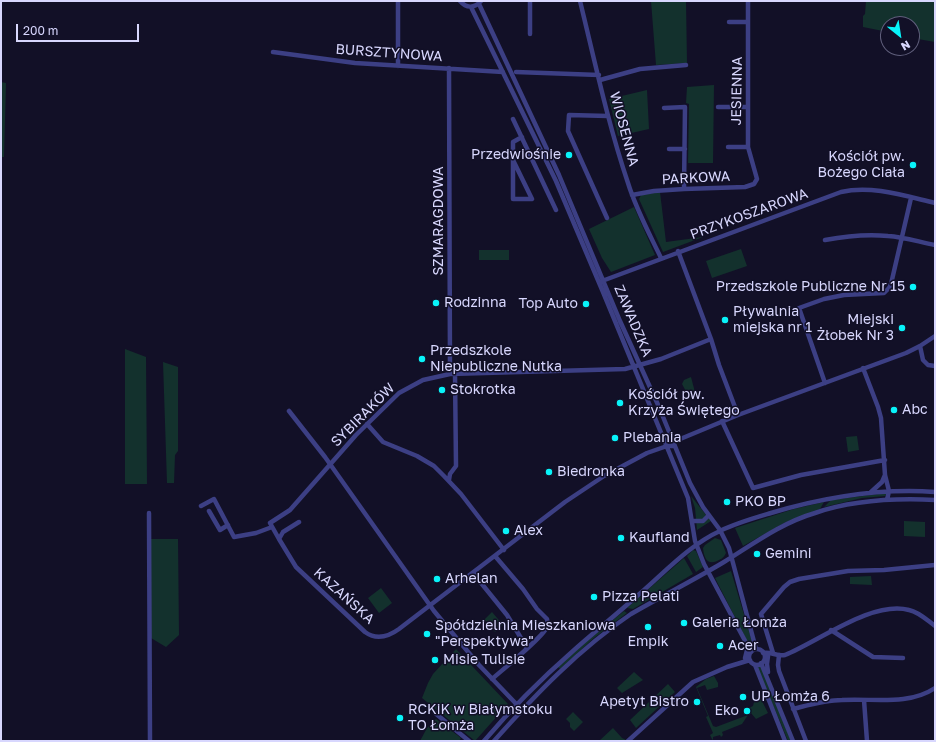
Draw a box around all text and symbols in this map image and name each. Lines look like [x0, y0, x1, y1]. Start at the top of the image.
scale bar [18, 16, 141, 42]
north arrow [880, 16, 920, 56]
text: 200 m [23, 23, 58, 38]
text: N [899, 38, 913, 54]
street label: BURSZTYNOWA [335, 41, 443, 65]
street label: JESIENNA [728, 56, 746, 126]
street label: WIOSENNA [606, 90, 642, 168]
place label: Przedwiośnie [471, 147, 561, 163]
place label: Kościół pw. Bożego Ciała [818, 149, 905, 182]
marker: Przedwiośnie [564, 150, 574, 160]
marker: Kościół pw. Bożego Ciała [908, 160, 918, 170]
street label: SZMARAGDOWA [431, 166, 447, 276]
street label: PARKOWA [661, 168, 731, 188]
street label: PRZYKOSZAROWA [688, 185, 810, 243]
place label: Przedszkole Publiczne Nr 15 [716, 279, 905, 295]
marker: Przedszkole Publiczne Nr 15 [908, 282, 918, 292]
street label: ZAWADZKA [610, 283, 656, 359]
place label: Rodzinna [444, 295, 506, 311]
place label: Top Auto [519, 296, 578, 312]
marker: Rodzinna [431, 298, 441, 308]
marker: Top Auto [581, 299, 591, 309]
place label: Pływalnia miejska nr 1 [733, 304, 812, 336]
place label: Miejski Żłobek Nr 3 [817, 312, 894, 344]
marker: Pływalnia miejska nr 1 [720, 315, 730, 325]
marker: Miejski Żłobek Nr 3 [897, 323, 907, 333]
place label: Przedszkole Niepubliczne Nutka [430, 343, 562, 376]
marker: Przedszkole Niepubliczne Nutka [417, 354, 427, 364]
street label: SYBIRAKÓW [328, 380, 398, 450]
place label: Stokrotka [450, 382, 516, 398]
marker: Stokrotka [437, 385, 447, 395]
place label: Kościół pw. Krzyża Świętego [628, 387, 740, 420]
marker: Kościół pw. Krzyża Świętego [615, 398, 625, 408]
place label: Abc [902, 402, 928, 418]
marker: Abc [889, 405, 899, 415]
place label: Plebania [623, 430, 681, 446]
marker: Plebania [610, 433, 620, 443]
place label: Biedronka [557, 464, 625, 480]
marker: Biedronka [544, 467, 554, 477]
place label: PKO BP [735, 494, 786, 510]
marker: PKO BP [722, 497, 732, 507]
place label: Alex [514, 523, 543, 539]
marker: Alex [501, 526, 511, 536]
place label: Kaufland [629, 530, 690, 546]
marker: Kaufland [616, 533, 626, 543]
place label: Gemini [765, 546, 811, 562]
marker: Gemini [752, 549, 762, 559]
street label: KAZAŃSKA [310, 564, 378, 628]
place label: Arhelan [445, 571, 498, 587]
marker: Arhelan [432, 574, 442, 584]
place label: Pizza Pelati [602, 589, 680, 605]
marker: Pizza Pelati [589, 592, 599, 602]
place label: Galeria Łomża [692, 615, 787, 631]
place label: Spółdzielnia Mieszkaniowa "Perspektywa" [435, 618, 615, 650]
marker: Galeria Łomża [679, 618, 689, 628]
marker: Empik [643, 622, 653, 632]
marker: Spółdzielnia Mieszkaniowa "Perspektywa" [422, 629, 432, 639]
place label: Empik [627, 634, 669, 650]
place label: Acer [728, 638, 758, 654]
marker: Acer [715, 641, 725, 651]
place label: Misie Tulisie [443, 652, 525, 668]
marker: Misie Tulisie [430, 655, 440, 665]
place label: UP Łomża 6 [751, 689, 830, 705]
marker: UP Łomża 6 [738, 692, 748, 702]
place label: Apetyt Bistro [600, 694, 689, 710]
marker: Apetyt Bistro [692, 697, 702, 707]
place label: RCKiK w Białymstoku TO Łomża [408, 702, 553, 734]
place label: Eko [714, 703, 739, 719]
marker: Eko [742, 706, 752, 716]
marker: RCKiK w Białymstoku TO Łomża [395, 713, 405, 723]

